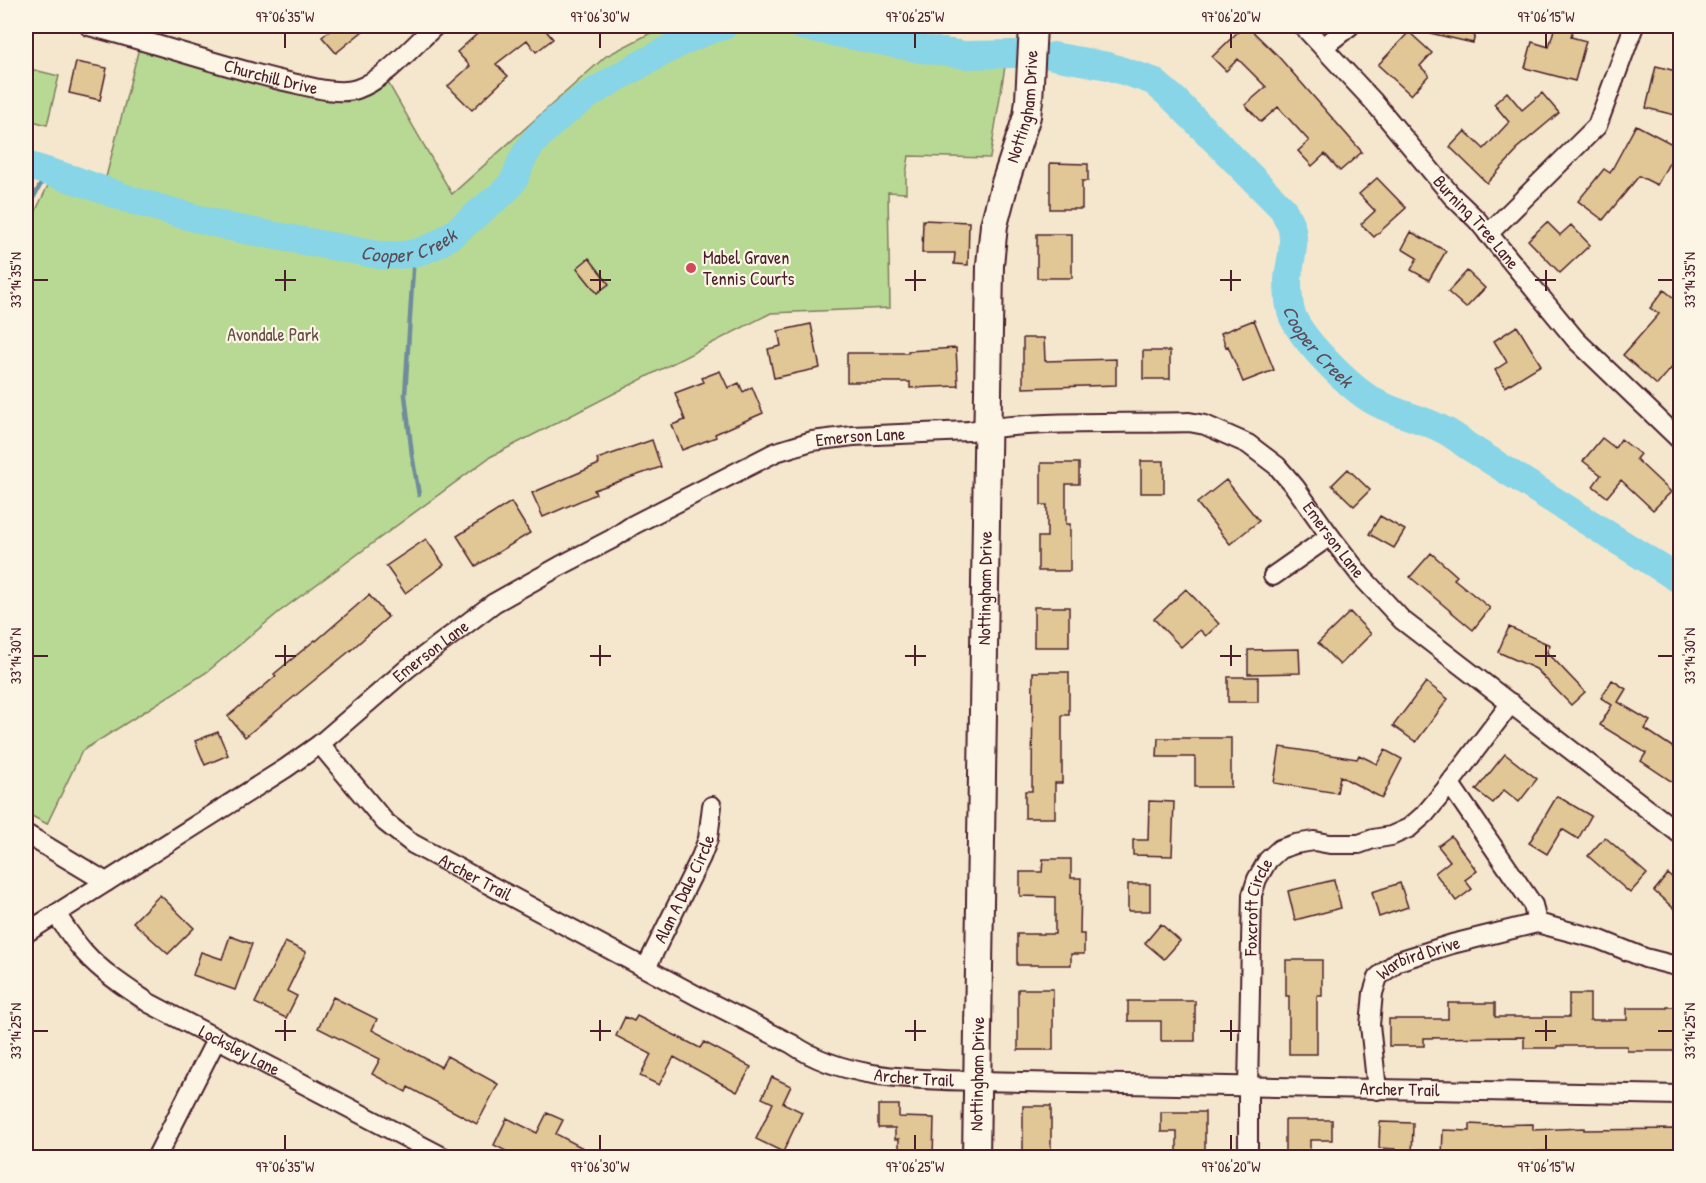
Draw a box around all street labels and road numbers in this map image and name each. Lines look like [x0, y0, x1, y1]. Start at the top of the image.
street label: Nottingham Drive [1000, 50, 1044, 166]
street label: Churchill Drive [221, 53, 320, 100]
street label: Burning Tree Lane [1428, 170, 1526, 274]
street label: Emerson Lane [814, 421, 906, 452]
street label: Emerson Lane [1297, 496, 1371, 583]
street label: Nottingham Drive [971, 531, 998, 645]
street label: Emerson Lane [387, 614, 474, 688]
street label: Alan A Dale Circle [647, 831, 720, 947]
street label: Archer Trail [435, 847, 517, 907]
street label: Foxcroft Circle [1238, 853, 1278, 957]
street label: Warbird Drive [1371, 930, 1462, 985]
street label: Nottingham Drive [963, 1017, 990, 1131]
street label: Locksley Lane [195, 1018, 284, 1081]
street label: Archer Trail [873, 1061, 954, 1092]
street label: Archer Trail [1360, 1076, 1440, 1102]

